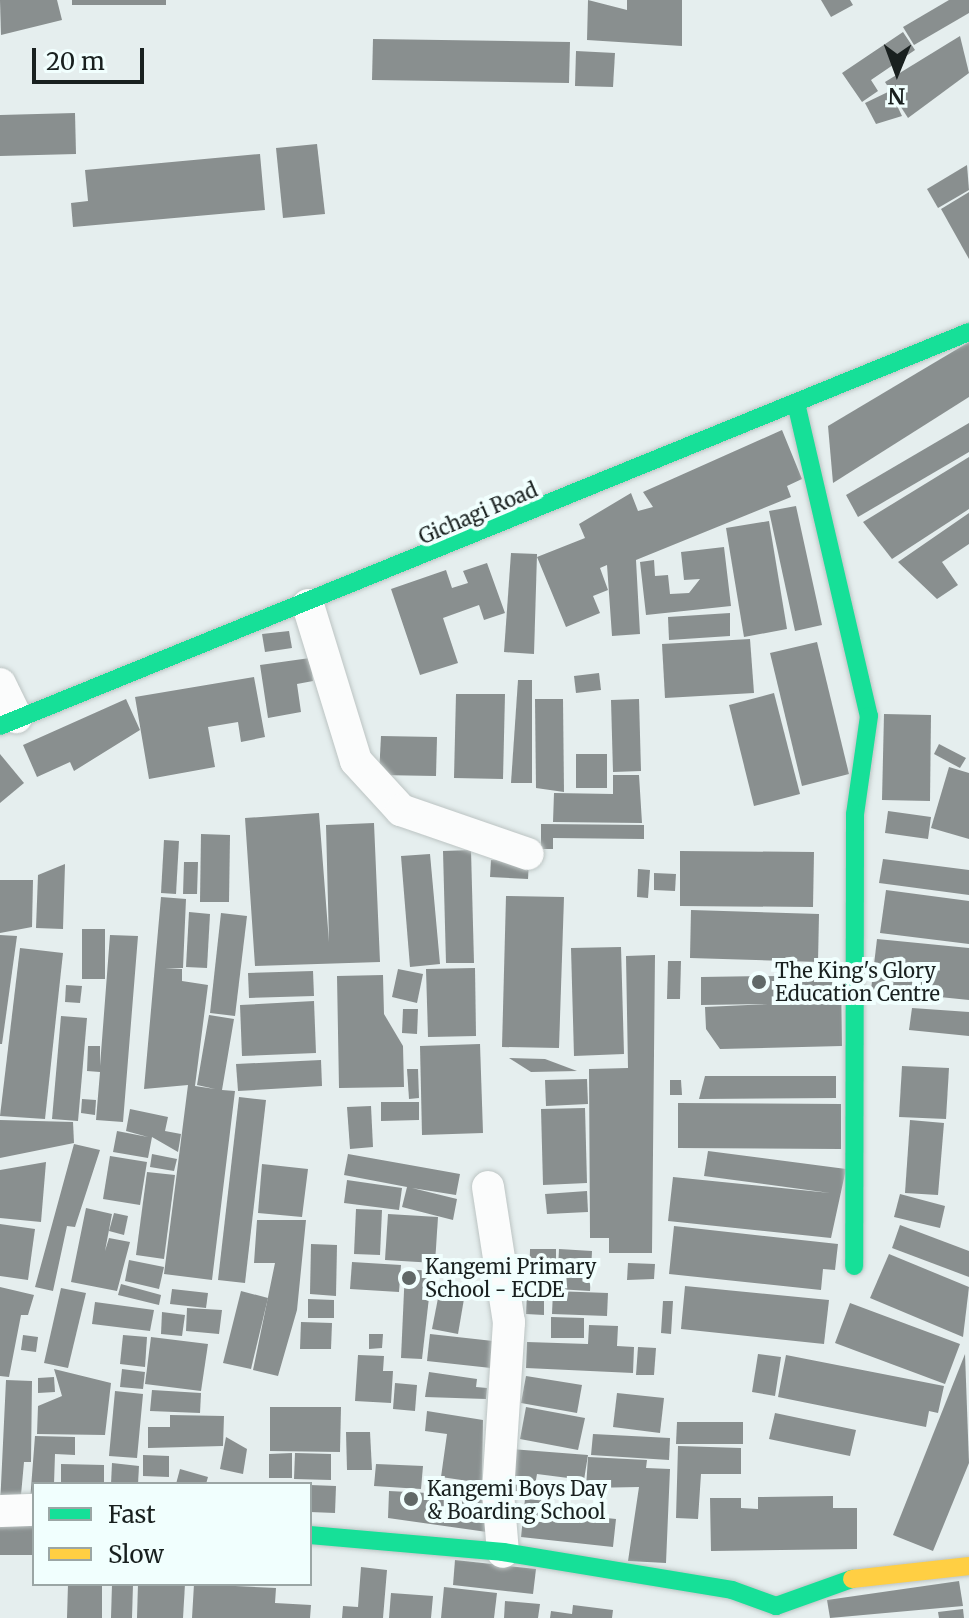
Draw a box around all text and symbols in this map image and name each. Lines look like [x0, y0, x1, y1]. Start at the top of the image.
scale bar [36, 32, 148, 82]
north arrow [857, 32, 937, 112]
text: 20 m [46, 46, 105, 77]
text: N [888, 82, 906, 110]
street label: Gichagi Road [415, 477, 541, 549]
place label: The King's Glory Education Centre [775, 958, 940, 1005]
marker: The King's Glory Education Centre [750, 973, 768, 991]
place label: Kangemi Primary School - ECDE [425, 1254, 596, 1301]
marker: Kangemi Primary School - ECDE [400, 1269, 418, 1287]
place label: Kangemi Boys Day & Boarding School [427, 1476, 607, 1523]
legend [32, 1482, 312, 1586]
marker: Kangemi Boys Day & Boarding School [402, 1490, 420, 1508]
text: Fast [108, 1499, 156, 1530]
text: Slow [108, 1539, 164, 1570]

